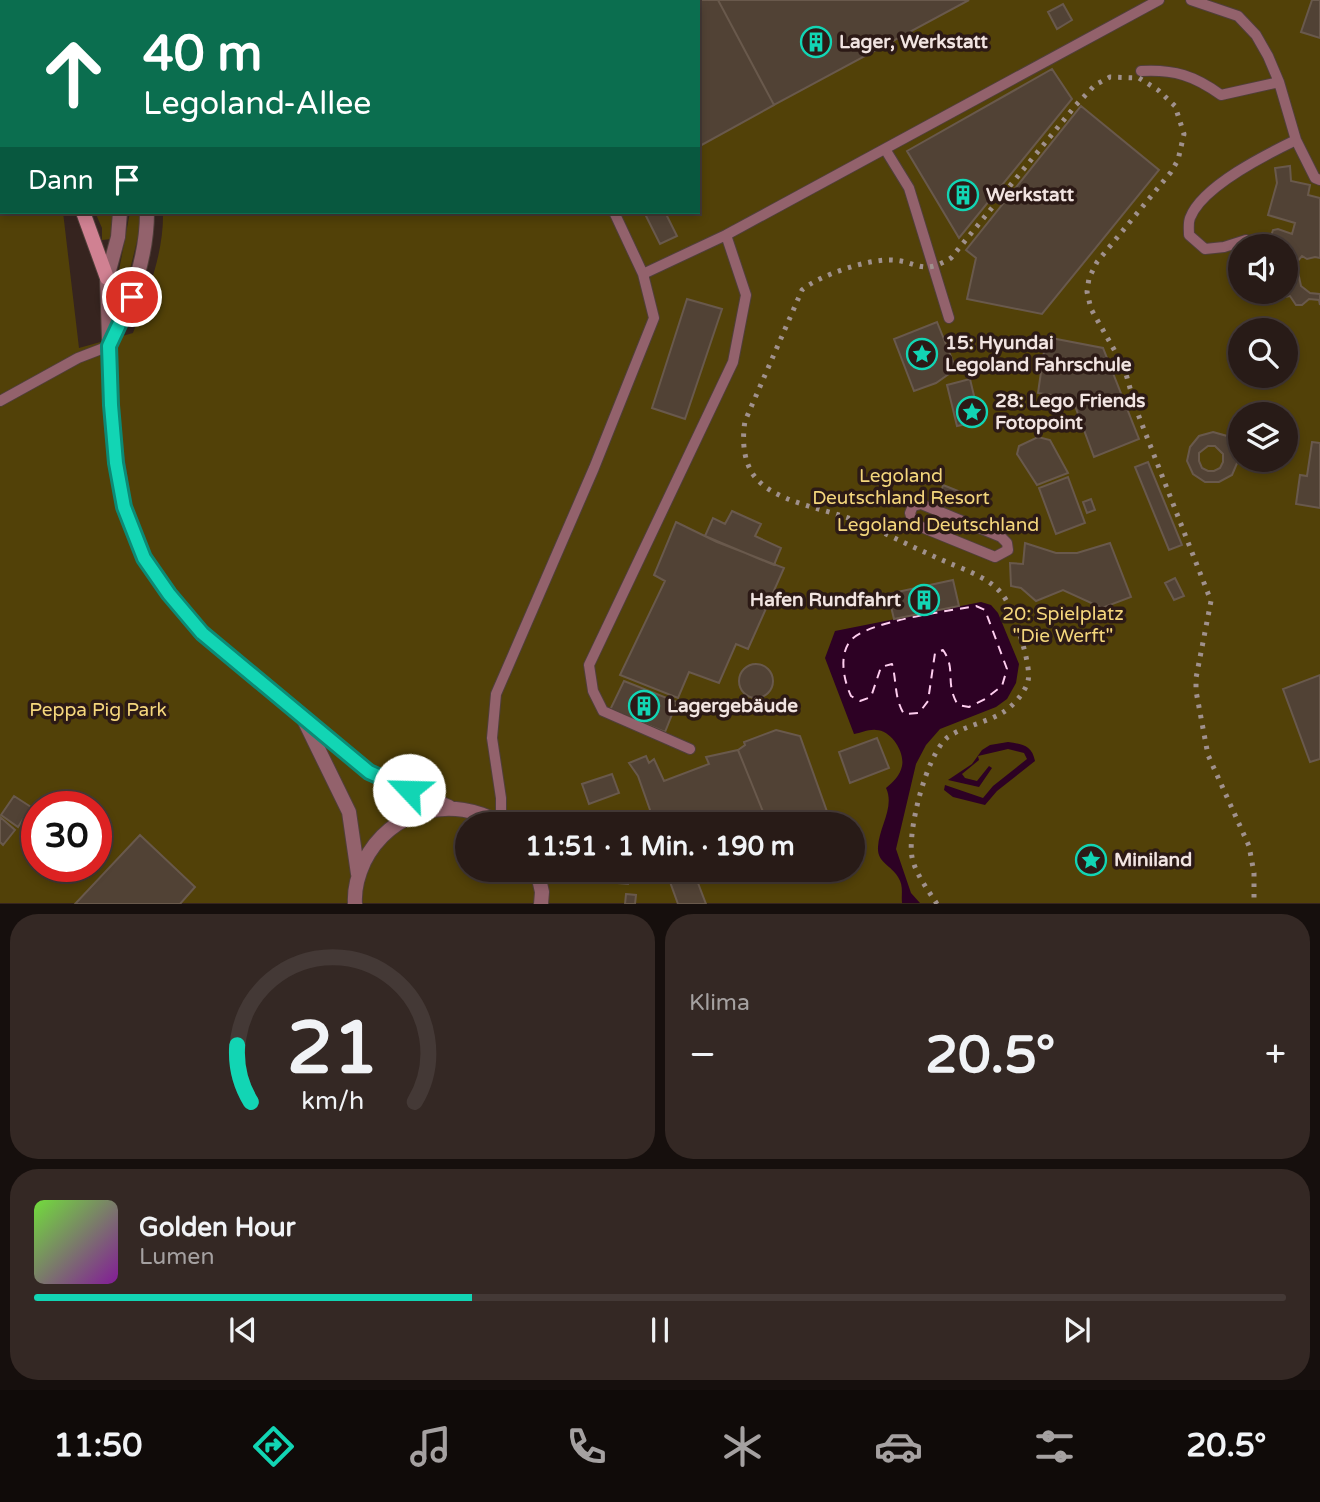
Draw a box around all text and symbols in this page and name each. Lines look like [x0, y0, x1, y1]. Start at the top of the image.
text: 40 m [143, 25, 262, 84]
building icon: Lager, Werkstatt [799, 25, 833, 59]
icon: ahead [28, 28, 119, 119]
place label: Lager, Werkstatt [839, 31, 989, 54]
text: Legoland-Allee [143, 85, 371, 123]
icon: arrive [108, 161, 146, 199]
text: Dann [28, 165, 94, 196]
building icon: Werkstatt [946, 178, 980, 212]
place label: Werkstatt [986, 184, 1075, 206]
map controls [1228, 234, 1298, 472]
button: sound [1228, 234, 1298, 304]
pin [102, 267, 162, 327]
icon: arrive [113, 278, 151, 316]
button: search [1228, 318, 1298, 388]
place label: 15: Hyundai Legoland Fahrschule [945, 332, 1132, 377]
place icon: 15: Hyundai Legoland Fahrschule [905, 337, 939, 371]
place label: 28: Lego Friends Fotopoint [995, 390, 1145, 435]
place icon: 28: Lego Friends Fotopoint [955, 395, 989, 429]
button: layers [1228, 402, 1298, 472]
park label: Legoland Deutschland Resort [812, 465, 990, 509]
park label: Legoland Deutschland [837, 514, 1039, 536]
building icon: Hafen Rundfahrt [907, 583, 941, 617]
place label: Hafen Rundfahrt [750, 589, 902, 611]
park label: 20: Spielplatz "Die Werft" [1002, 603, 1124, 647]
building icon: Lagergebäude [627, 689, 661, 723]
place label: Lagergebäude [667, 695, 798, 718]
park label: Peppa Pig Park [29, 699, 167, 721]
position arrow [372, 753, 446, 827]
speed limit sign: 30 [21, 791, 112, 882]
text: 11:51 · 1 Min. · 190 m [525, 831, 795, 862]
place icon: Miniland [1074, 843, 1108, 877]
place label: Miniland [1114, 849, 1192, 871]
text: Klima [689, 989, 750, 1017]
text: 21 [287, 1006, 378, 1094]
text: 20.5° [925, 1024, 1055, 1087]
text: − [689, 1032, 716, 1078]
text: + [1265, 1032, 1286, 1078]
text: km/h [301, 1086, 364, 1116]
text: Golden Hour [139, 1212, 296, 1243]
text: Lumen [139, 1243, 214, 1271]
icon: previous [224, 1311, 262, 1349]
icon: pause [641, 1311, 679, 1349]
icon: next [1058, 1311, 1096, 1349]
icon: directions [249, 1422, 298, 1471]
icon: music [406, 1422, 455, 1471]
icon: phone [562, 1422, 611, 1471]
icon: climate [718, 1422, 767, 1471]
icon: car [874, 1422, 923, 1471]
icon: filters [1030, 1422, 1079, 1471]
text: 11:50 [54, 1427, 142, 1465]
text: 20.5° [1186, 1427, 1266, 1465]

